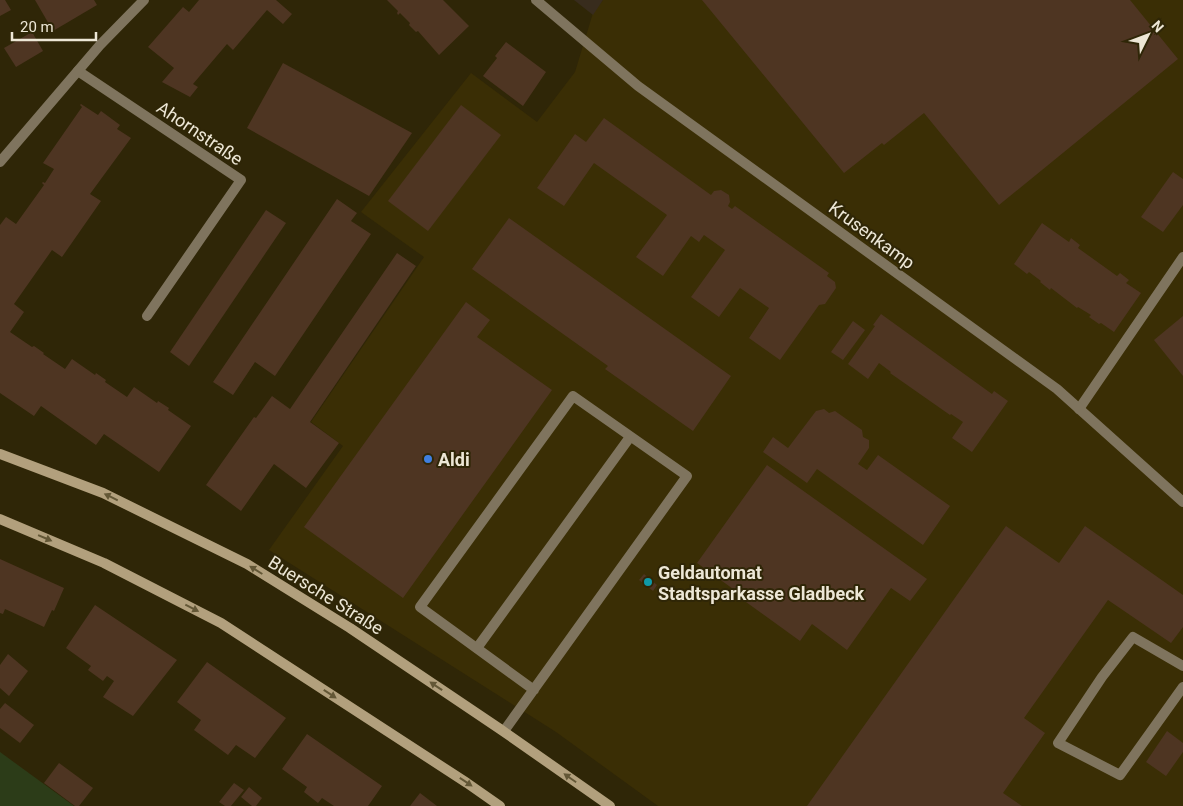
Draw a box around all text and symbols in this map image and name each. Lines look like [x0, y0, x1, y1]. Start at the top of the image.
scale bar [12, 10, 96, 42]
north arrow [1123, 10, 1173, 60]
text: N [1148, 17, 1167, 35]
text: 20 m [20, 18, 54, 36]
street label: Ahornstraße [153, 97, 247, 169]
street label: Krusenkamp [825, 197, 919, 273]
place label: Aldi [438, 449, 470, 470]
marker: Aldi [422, 453, 434, 465]
one-way arrow [103, 493, 118, 501]
one-way arrow [38, 535, 52, 543]
street label: Buersche Straße [265, 551, 387, 639]
place label: Geldautomat Stadtsparkasse Gladbeck [658, 562, 865, 604]
one-way arrow [249, 565, 262, 574]
marker: Geldautomat Stadtsparkasse Gladbeck [642, 576, 654, 588]
one-way arrow [184, 604, 199, 612]
one-way arrow [430, 681, 443, 691]
one-way arrow [323, 689, 336, 698]
one-way arrow [564, 773, 577, 783]
one-way arrow [459, 777, 472, 787]

